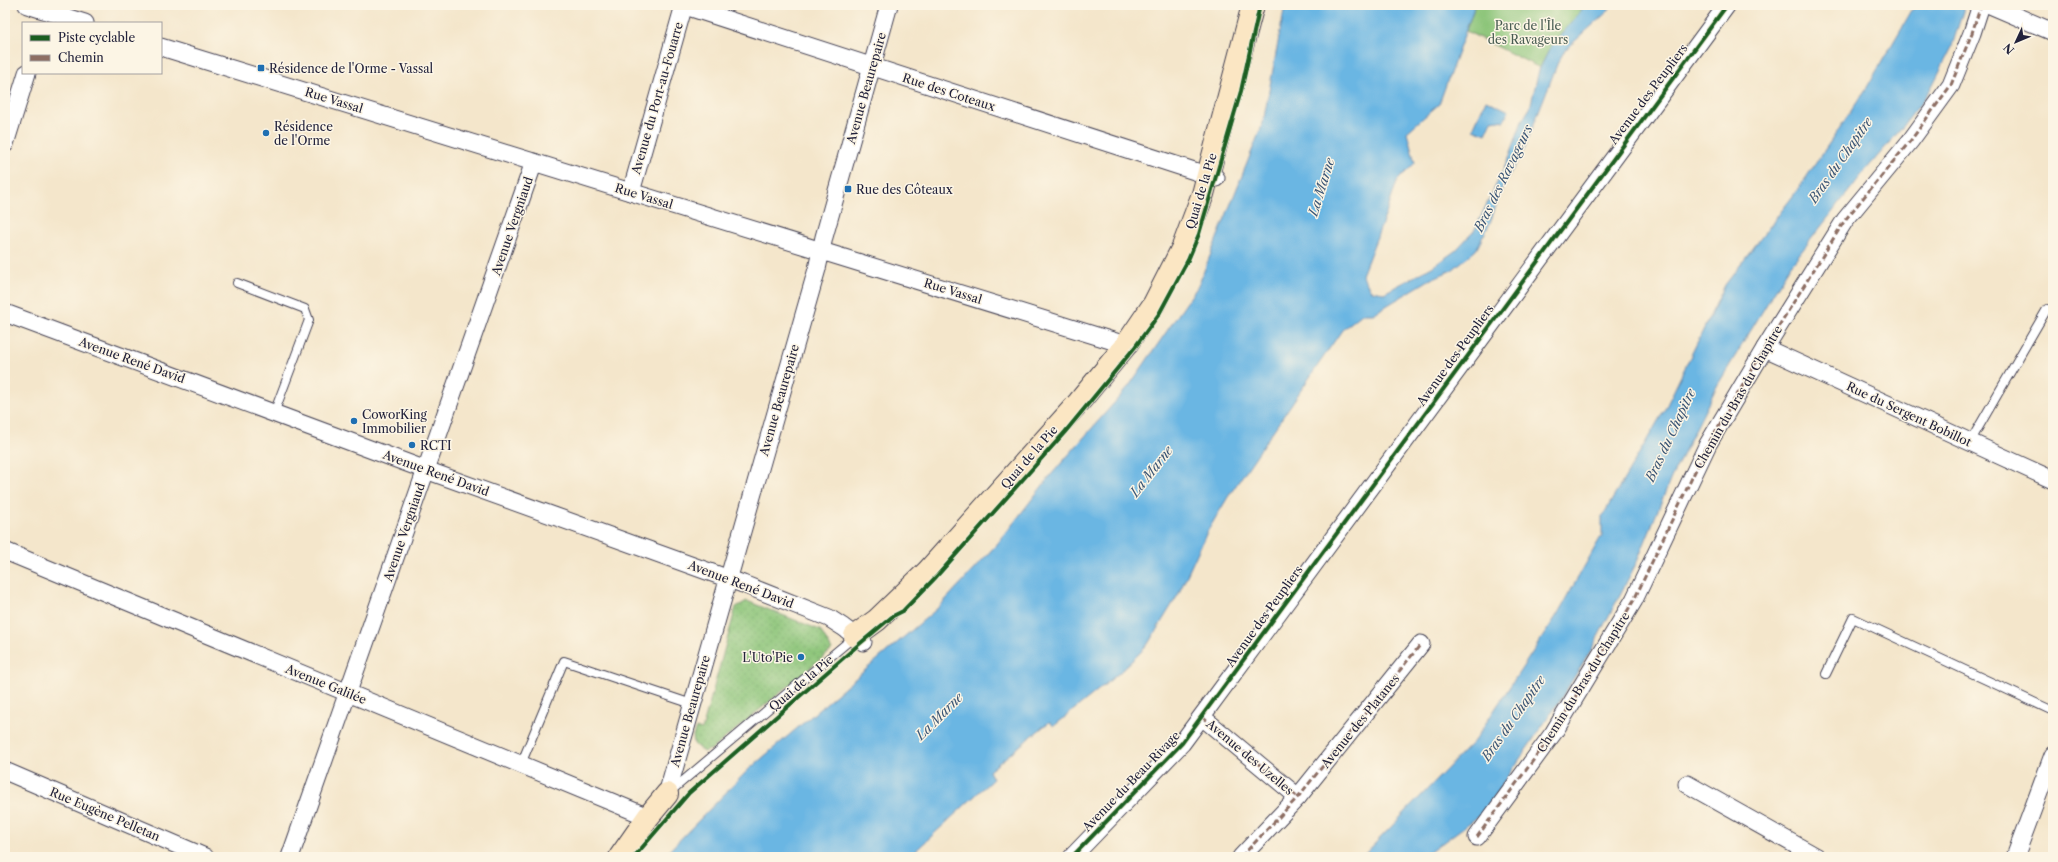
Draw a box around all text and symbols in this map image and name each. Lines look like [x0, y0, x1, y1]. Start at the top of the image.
park label: Parc de l'Île des Ravageurs [1488, 17, 1568, 47]
street label: Avenue du Port-au-Fouarre [628, 20, 686, 177]
legend [22, 22, 162, 74]
north arrow [1996, 22, 2036, 62]
text: Piste cyclable [58, 30, 135, 45]
street label: Avenue Beaurepaire [843, 30, 889, 146]
text: N [2000, 40, 2017, 57]
street label: Avenue des Peupliers [1605, 41, 1691, 148]
text: Chemin [58, 50, 104, 65]
place label: Résidence de l'Orme - Vassal [269, 61, 433, 76]
marker: Résidence de l'Orme - Vassal [256, 63, 266, 73]
street label: Rue des Coteaux [901, 70, 997, 114]
street label: Rue Vassal [303, 84, 365, 116]
water label: Bras du Chapitre [1804, 114, 1876, 207]
place label: Résidence de l'Orme [274, 119, 333, 148]
water label: Bras des Ravageurs [1470, 122, 1536, 235]
marker: Résidence de l'Orme [261, 128, 271, 138]
street label: Quai de la Pie [1182, 151, 1220, 231]
water label: La Marne [1304, 155, 1338, 219]
street label: Avenue Vergniaud [488, 174, 536, 278]
street label: Rue Vassal [613, 180, 675, 212]
place label: Rue des Côteaux [856, 182, 953, 197]
marker: Rue des Côteaux [843, 184, 853, 194]
street label: Rue Vassal [922, 275, 984, 307]
street label: Avenue des Peupliers [1413, 301, 1497, 409]
street label: Chemin du Bras du Chapitre [1691, 322, 1785, 471]
street label: Avenue René David [76, 333, 188, 386]
street label: Avenue Beaurepaire [756, 342, 802, 458]
street label: Rue du Sergent Bobillot [1844, 378, 1975, 450]
water label: Bras du Chapitre [1641, 385, 1699, 485]
place label: CoworKing Immobilier [362, 407, 428, 436]
marker: CoworKing Immobilier [349, 416, 359, 426]
street label: Quai de la Pie [997, 422, 1061, 492]
place label: RCTI [420, 438, 451, 453]
marker: RCTI [407, 440, 417, 450]
water label: La Marne [1126, 442, 1176, 500]
street label: Avenue René David [380, 446, 492, 499]
street label: Avenue Vergniaud [380, 480, 428, 584]
street label: Avenue René David [685, 557, 797, 611]
street label: Avenue des Peupliers [1222, 562, 1306, 670]
street label: Chemin du Bras du Chapitre [1533, 609, 1633, 755]
place label: L'Uto'Pie [742, 650, 793, 665]
street label: Quai de la Pie [766, 652, 836, 714]
marker: L'Uto'Pie [796, 652, 806, 662]
street label: Avenue Beaurepaire [667, 653, 713, 769]
street label: Avenue Galilée [282, 661, 369, 707]
street label: Avenue des Platanes [1317, 671, 1402, 772]
water label: Bras du Chapitre [1477, 672, 1549, 765]
water label: La Marne [911, 689, 966, 744]
street label: Avenue des Uzelles [1203, 716, 1297, 798]
street label: Avenue du Beau Rivage [1079, 728, 1183, 835]
street label: Rue Eugène Pelletan [48, 784, 163, 844]

